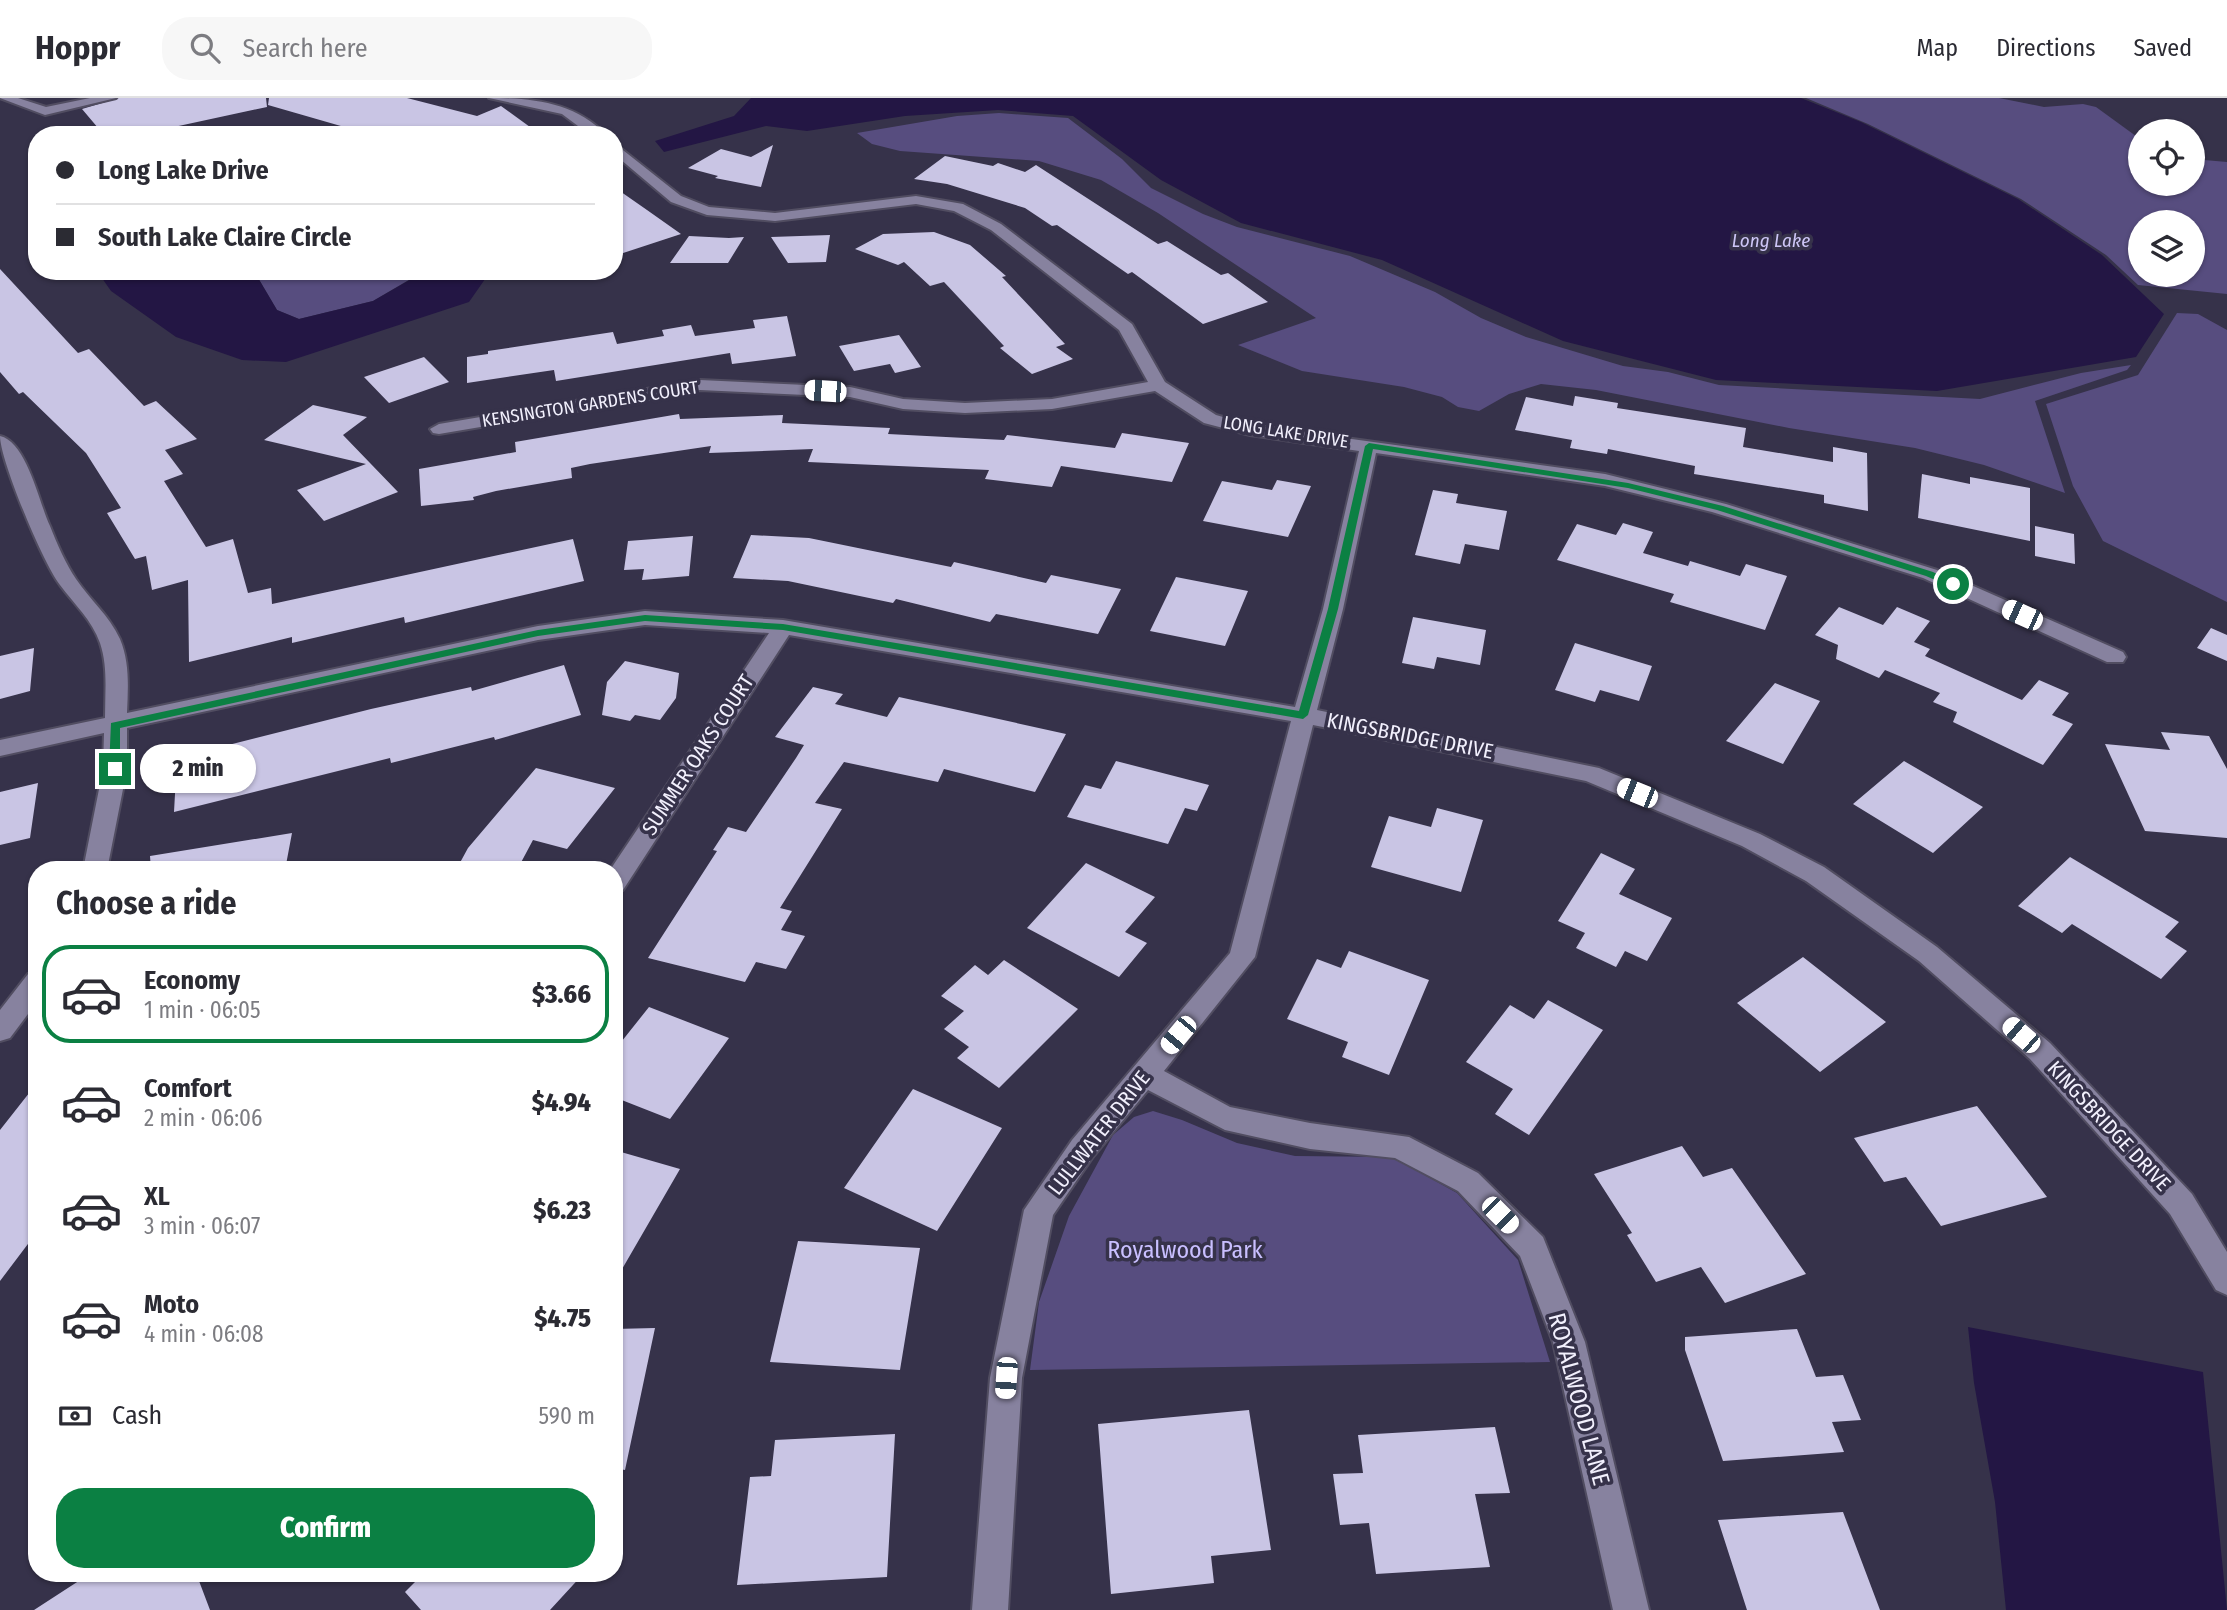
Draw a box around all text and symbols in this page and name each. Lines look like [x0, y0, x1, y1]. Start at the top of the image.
search box [162, 17, 652, 80]
text: Hoppr [35, 28, 120, 68]
icon: search [186, 29, 224, 67]
text: Search here [242, 33, 368, 64]
text: Map [1917, 34, 1958, 62]
text: Directions [1996, 34, 2095, 62]
text: Saved [2133, 34, 2192, 62]
map controls [2128, 119, 2205, 287]
button: locate [2128, 119, 2205, 196]
text: Long Lake Drive [98, 155, 269, 186]
button: layers [2128, 210, 2205, 287]
text: South Lake Claire Circle [98, 222, 351, 253]
water label: Long Lake [1732, 229, 1810, 252]
street label: KENSINGTON GARDENS COURT [480, 376, 700, 432]
car [804, 379, 847, 403]
street label: LONG LAKE DRIVE [1222, 411, 1350, 453]
route start [1937, 568, 1969, 600]
car [1999, 597, 2046, 633]
street label: SUMMER OAKS COURT [637, 670, 760, 840]
street label: KINGSBRIDGE DRIVE [1325, 707, 1496, 765]
callout: 2 min [140, 744, 255, 794]
route end [99, 753, 131, 785]
text: 2 min [173, 754, 223, 782]
car [1614, 775, 1661, 811]
text: Choose a ride [56, 884, 237, 922]
icon: car [60, 963, 123, 1026]
text: Economy [144, 965, 240, 996]
text: $3.66 [532, 979, 591, 1010]
text: 1 min · 06:05 [144, 996, 260, 1024]
car [1157, 1012, 1200, 1058]
car [1999, 1013, 2044, 1057]
street label: KINGSBRIDGE DRIVE [2042, 1055, 2176, 1197]
street label: LULLWATER DRIVE [1042, 1066, 1156, 1200]
icon: car [60, 1071, 123, 1134]
text: Comfort [144, 1073, 232, 1104]
text: $4.94 [532, 1087, 591, 1118]
text: 2 min · 06:06 [144, 1104, 263, 1132]
icon: car [60, 1179, 123, 1242]
text: XL [144, 1181, 170, 1212]
car [1478, 1193, 1523, 1237]
text: $6.23 [533, 1195, 591, 1226]
text: 3 min · 06:07 [144, 1212, 260, 1240]
park label: Royalwood Park [1107, 1236, 1264, 1264]
icon: car [60, 1287, 123, 1350]
text: Moto [144, 1289, 199, 1320]
text: $4.75 [534, 1303, 591, 1334]
street label: ROYALWOOD LANE [1543, 1310, 1615, 1488]
text: 4 min · 06:08 [144, 1320, 264, 1348]
car [995, 1356, 1018, 1400]
icon: cash [56, 1397, 94, 1435]
text: Cash [112, 1400, 162, 1431]
text: 590 m [539, 1402, 595, 1430]
button: Confirm [56, 1488, 595, 1568]

